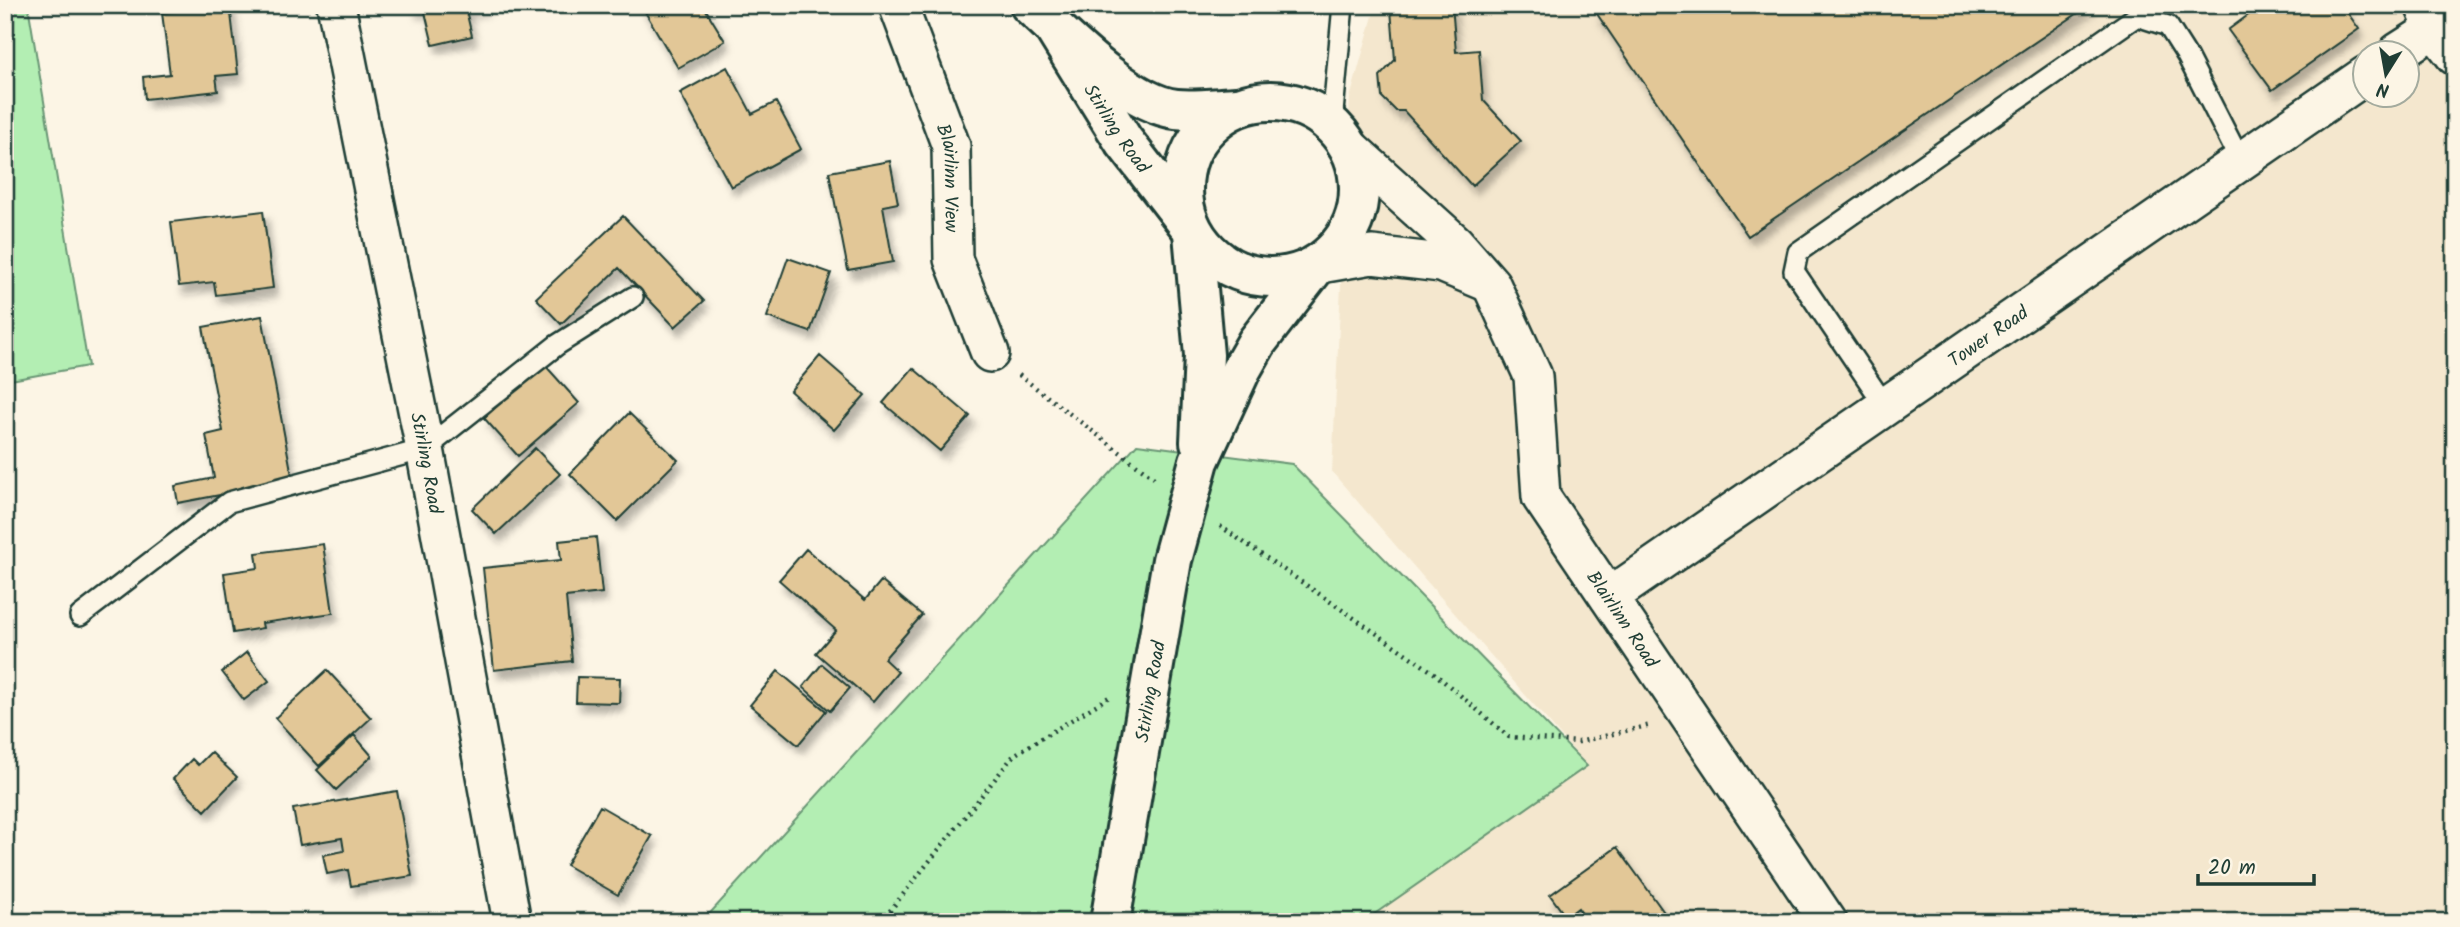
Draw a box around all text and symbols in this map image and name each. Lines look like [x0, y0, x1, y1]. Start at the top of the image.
north arrow [2352, 38, 2422, 108]
text: N [2374, 73, 2392, 105]
street label: Stirling Road [1075, 78, 1157, 181]
street label: Blairlinn View [927, 119, 966, 233]
street label: Tower Road [1942, 299, 2036, 376]
street label: Stirling Road [401, 410, 450, 517]
street label: Blairlinn Road [1578, 565, 1666, 675]
street label: Stirling Road [1128, 638, 1175, 745]
scale bar [2198, 843, 2313, 887]
text: 20 m [2208, 852, 2256, 885]

